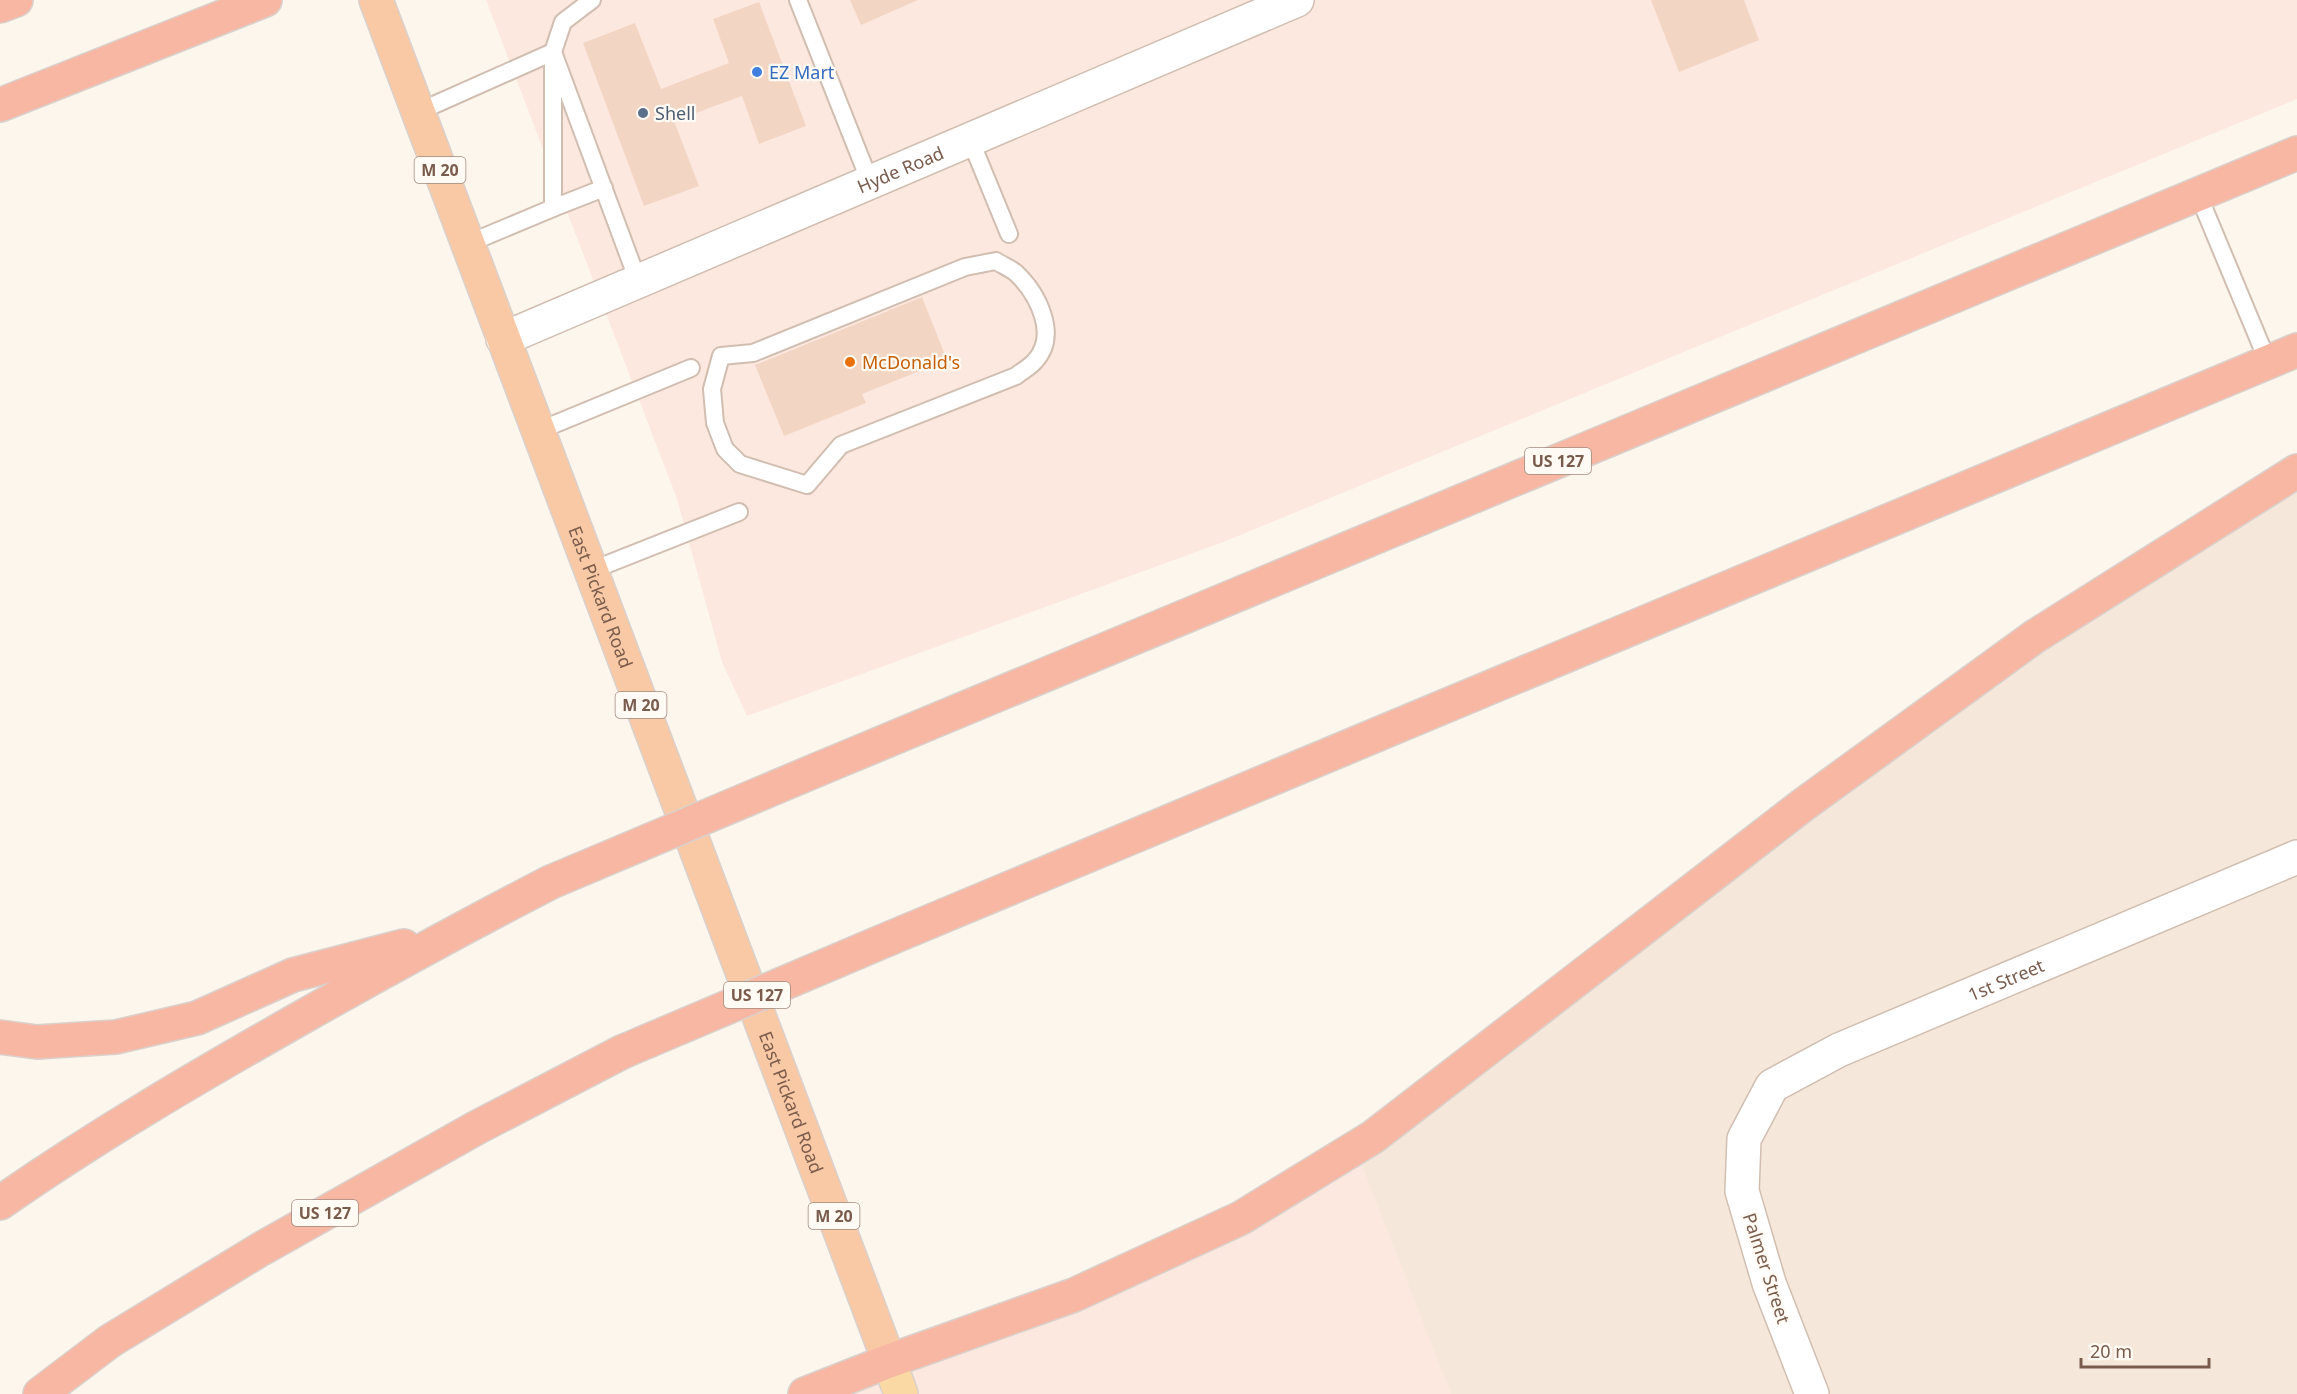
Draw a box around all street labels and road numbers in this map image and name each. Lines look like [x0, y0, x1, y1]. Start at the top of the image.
street label: Hyde Road [853, 140, 947, 198]
road number: M 20 [414, 157, 466, 183]
road number: US 127 [1525, 448, 1591, 474]
street label: East Pickard Road [563, 523, 639, 671]
road number: M 20 [616, 692, 666, 718]
street label: 1st Street [1964, 953, 2048, 1006]
road number: US 127 [724, 982, 790, 1008]
street label: East Pickard Road [754, 1028, 829, 1177]
road number: US 127 [292, 1200, 358, 1226]
road number: M 20 [808, 1203, 860, 1229]
street label: Palmer Street [1738, 1210, 1796, 1327]

